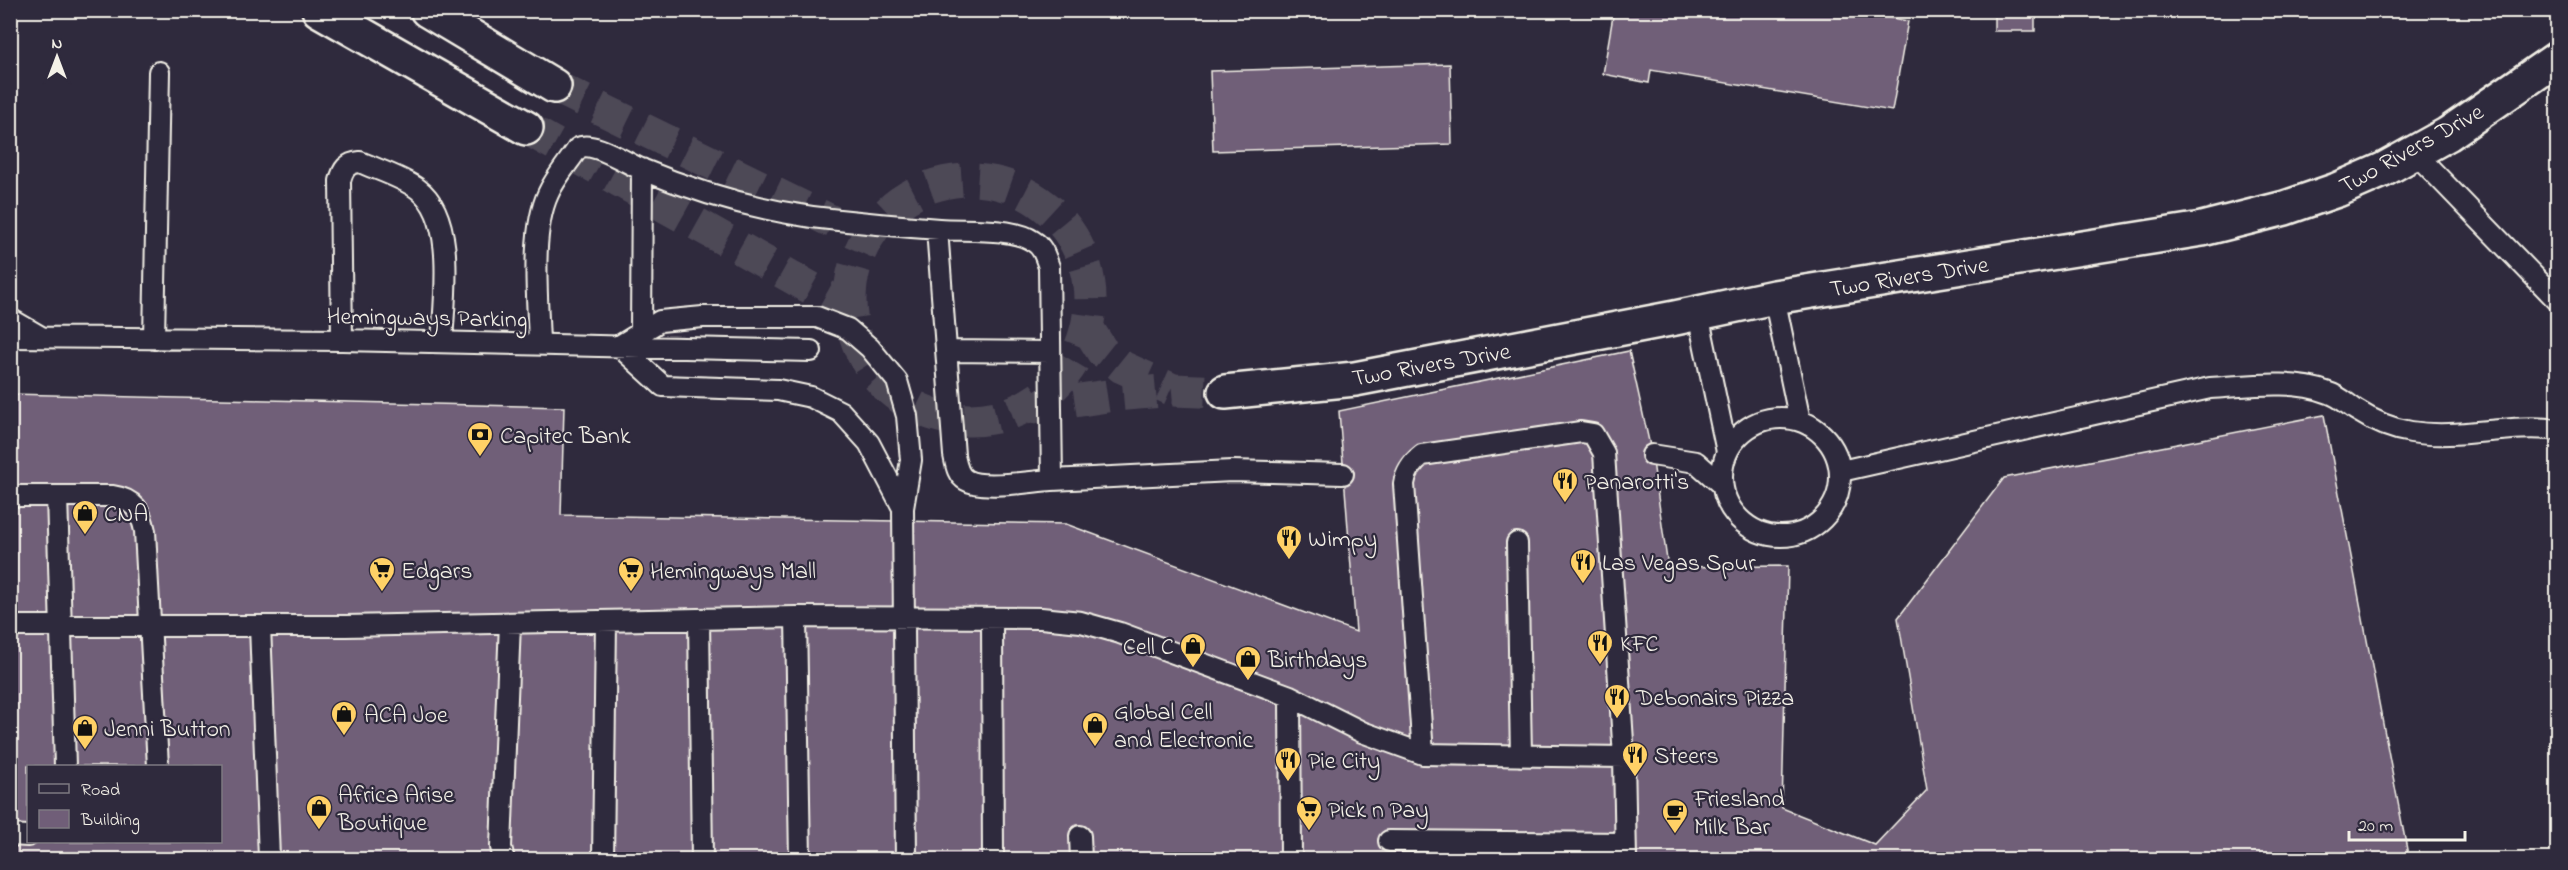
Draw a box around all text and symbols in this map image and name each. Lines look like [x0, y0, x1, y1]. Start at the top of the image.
north arrow [27, 27, 87, 87]
text: N [52, 32, 63, 56]
street label: Two Rivers Drive [2334, 96, 2491, 204]
street label: Two Rivers Drive [1827, 249, 1992, 308]
street label: Hemingways Parking [326, 300, 528, 340]
street label: Two Rivers Drive [1349, 335, 1514, 398]
bank icon: Capitec Bank [465, 420, 495, 458]
place label: Capitec Bank [500, 420, 631, 455]
restaurant icon: Panarotti's [1550, 466, 1580, 504]
place label: Panarotti's [1584, 466, 1689, 501]
shop icon: CNA [70, 498, 100, 536]
place label: CNA [104, 498, 148, 533]
restaurant icon: Wimpy [1274, 523, 1304, 561]
place label: Wimpy [1308, 523, 1377, 559]
restaurant icon: Las Vegas Spur [1568, 547, 1598, 585]
place label: Las Vegas Spur [1602, 547, 1756, 582]
supermarket icon: Edgars [367, 555, 397, 593]
place label: Edgars [401, 555, 472, 590]
supermarket icon: Hemingways Mall [616, 555, 646, 593]
place label: Hemingways Mall [650, 555, 816, 591]
restaurant icon: KFC [1585, 628, 1615, 666]
place label: KFC [1620, 628, 1658, 663]
place label: Cell C [1123, 631, 1174, 666]
shop icon: Cell C [1178, 631, 1208, 669]
shop icon: Birthdays [1233, 644, 1263, 682]
place label: Birthdays [1267, 644, 1367, 680]
restaurant icon: Debonairs Pizza [1602, 682, 1632, 720]
place label: Debonairs Pizza [1635, 682, 1794, 717]
place label: Global Cell and Electronic [1114, 696, 1253, 759]
shop icon: ACA Joe [329, 699, 359, 737]
place label: ACA Joe [364, 699, 448, 734]
shop icon: Global Cell and Electronic [1080, 710, 1110, 748]
shop icon: Jenni Button [70, 713, 100, 751]
place label: Jenni Button [104, 713, 231, 748]
restaurant icon: Steers [1620, 740, 1650, 778]
place label: Steers [1654, 740, 1719, 775]
restaurant icon: Pie City [1273, 745, 1303, 783]
place label: Pie City [1308, 745, 1380, 781]
legend [27, 765, 222, 843]
text: Road [81, 778, 120, 804]
place label: Africa Arise Boutique [337, 779, 454, 842]
place label: Friesland Milk Bar [1693, 783, 1785, 846]
shop icon: Africa Arise Boutique [304, 793, 334, 831]
supermarket icon: Pick n Pay [1294, 794, 1324, 832]
place label: Pick n Pay [1328, 794, 1429, 830]
cafe icon: Friesland Milk Bar [1660, 797, 1690, 835]
scale bar [2349, 804, 2464, 842]
text: Building [80, 808, 140, 835]
text: 20 m [2358, 814, 2393, 840]

